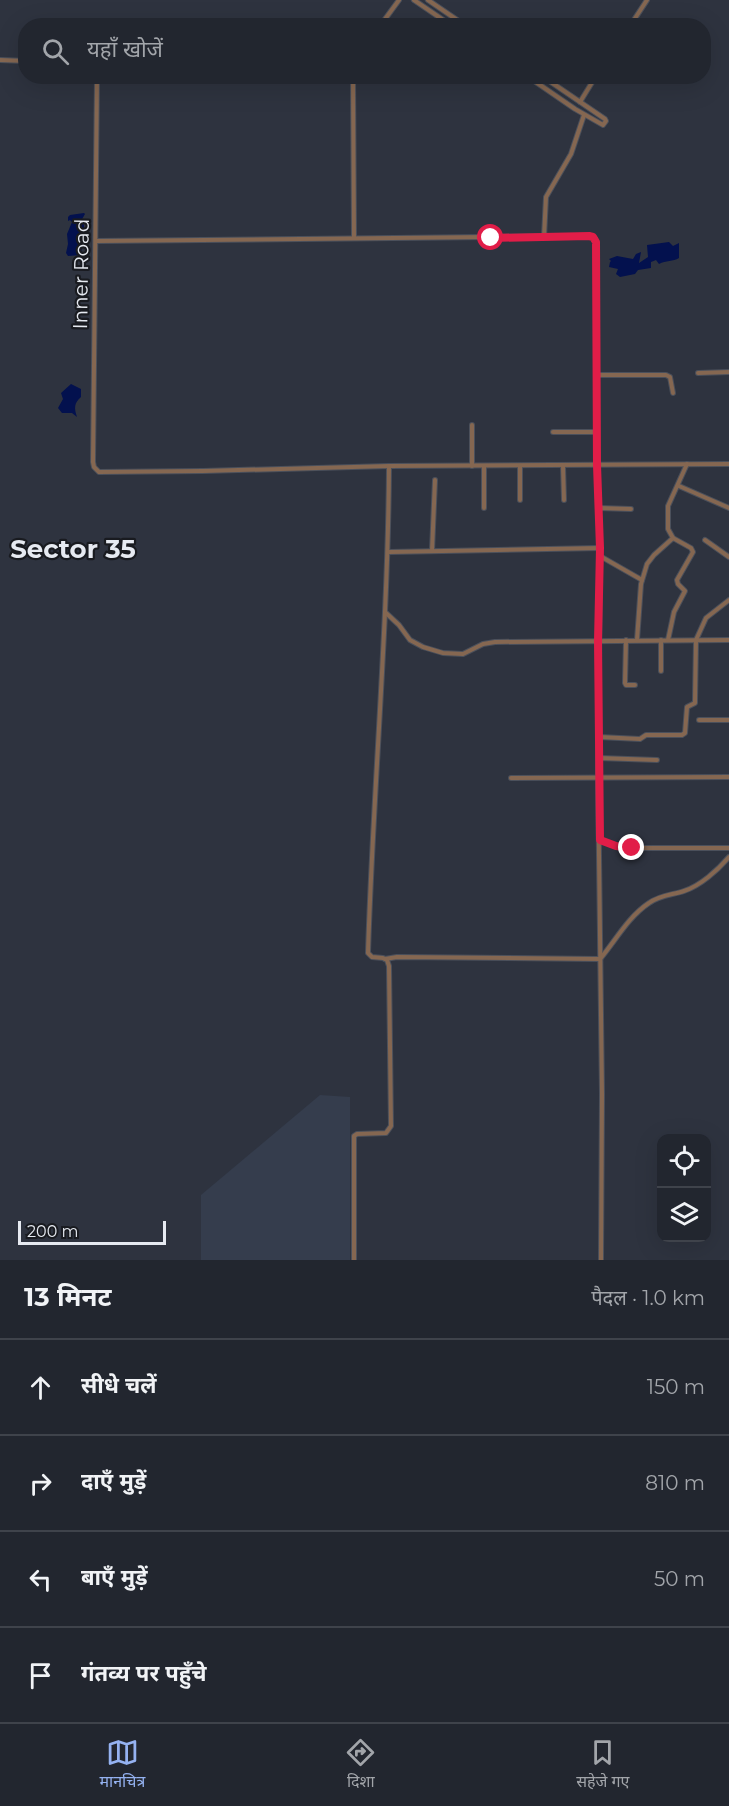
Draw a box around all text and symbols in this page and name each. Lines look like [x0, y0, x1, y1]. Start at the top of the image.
search box [18, 18, 711, 84]
icon: search [39, 35, 72, 68]
text: यहाँ खोजें [87, 36, 163, 63]
street label: Inner Road [68, 218, 94, 330]
route start [477, 224, 503, 250]
district label: Sector 35 [10, 533, 136, 565]
route end [618, 834, 644, 860]
map controls [657, 1134, 711, 1242]
button: locate [657, 1134, 711, 1188]
button: layers [657, 1188, 711, 1242]
scale bar [18, 1218, 166, 1246]
text: 200 m [27, 1222, 78, 1241]
text: 13 मिनट [24, 1281, 112, 1313]
text: पैदल · 1.0 km [591, 1286, 705, 1310]
icon: ahead [24, 1371, 57, 1404]
text: सीधे चलें [81, 1372, 157, 1399]
text: 150 m [647, 1375, 705, 1399]
icon: right [24, 1467, 57, 1500]
text: दाएँ मुड़ें [81, 1468, 146, 1495]
text: 810 m [645, 1471, 705, 1495]
icon: left [24, 1563, 57, 1596]
text: बाएँ मुड़ें [81, 1564, 148, 1591]
text: 50 m [654, 1567, 705, 1591]
icon: arrive [24, 1659, 57, 1692]
text: गंतव्य पर पहुँचे [81, 1660, 207, 1687]
tab: मानचित्र [100, 1736, 145, 1794]
tab: दिशा [344, 1736, 377, 1794]
tab: सहेजे गए [576, 1736, 629, 1794]

